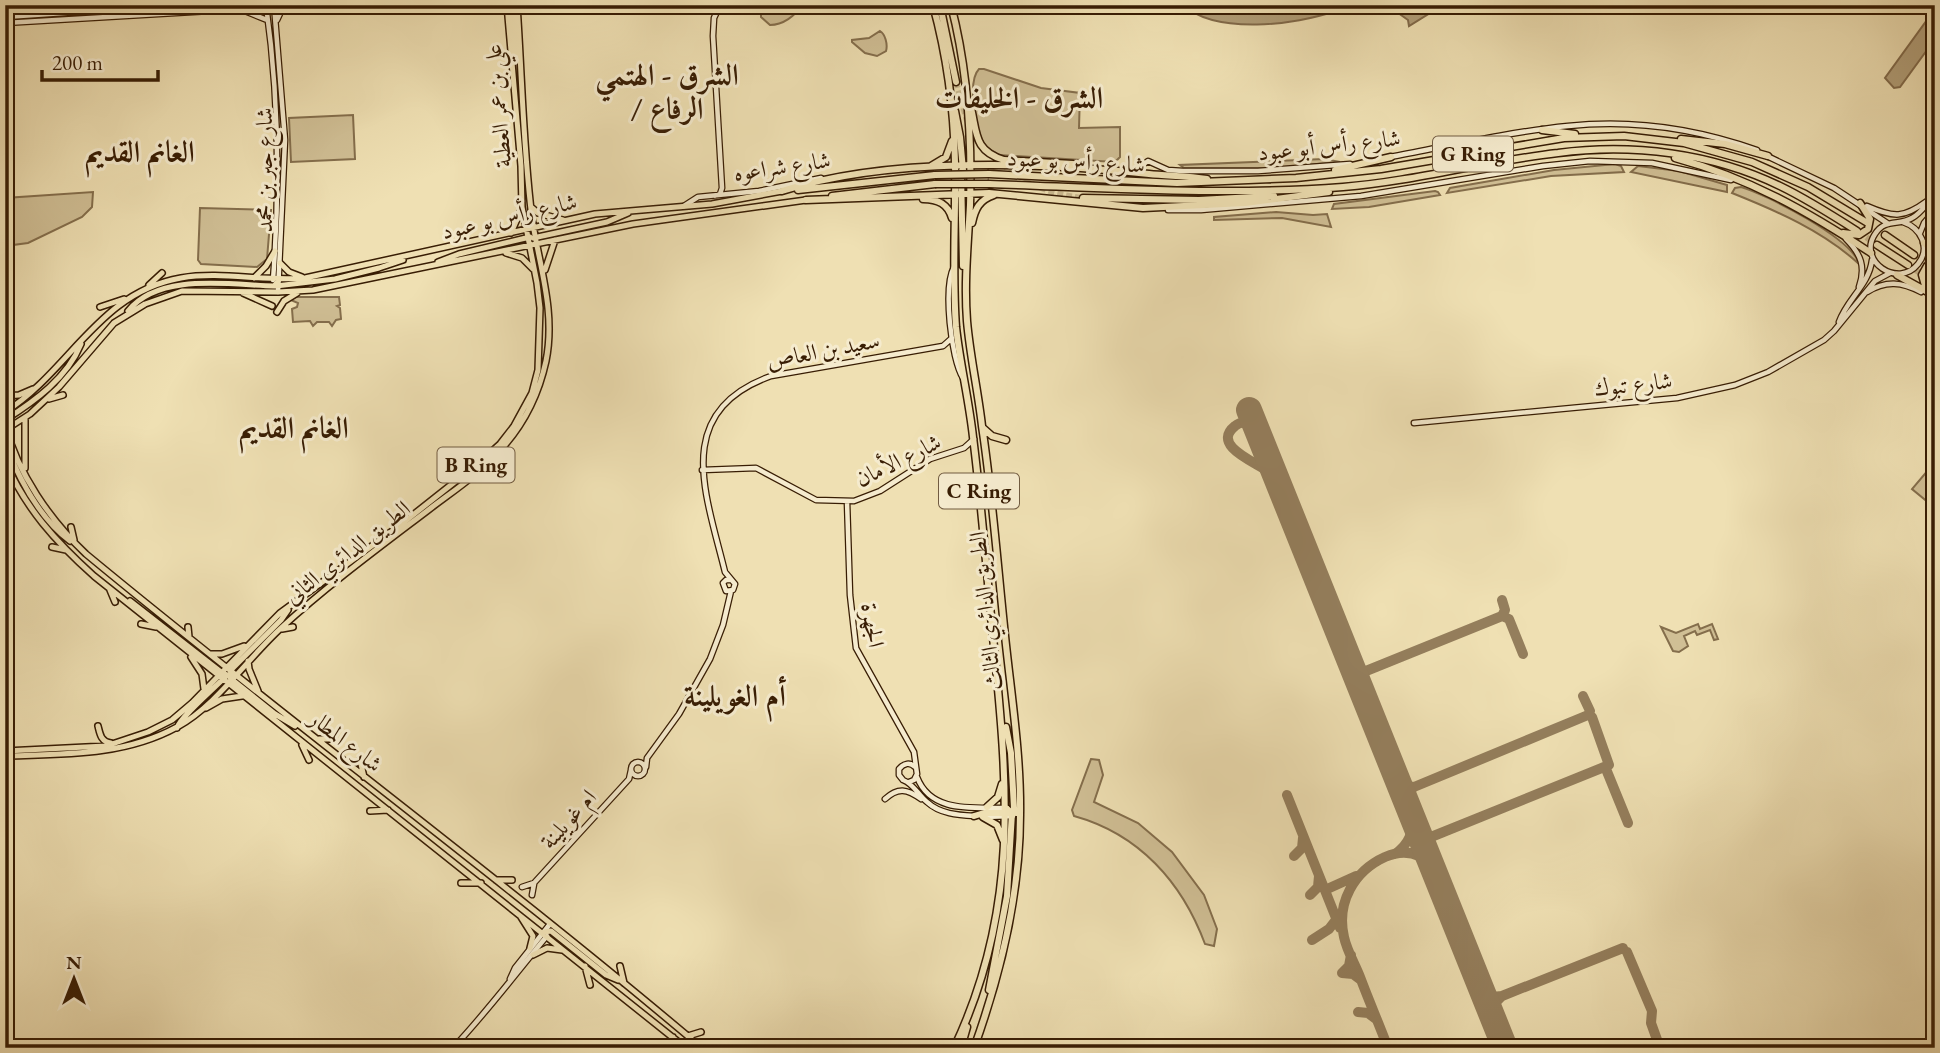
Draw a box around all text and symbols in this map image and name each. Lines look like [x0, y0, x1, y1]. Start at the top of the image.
scale bar [42, 38, 158, 82]
street label: علي بن عمر العطية [478, 42, 526, 169]
text: 200 m [52, 49, 103, 76]
district label: الشرق - الهتمي / الرفاع [595, 55, 739, 133]
district label: الشرق - الخليفات [935, 78, 1103, 118]
street label: شارع جبر بن محمد [249, 107, 284, 233]
street label: شارع رأس أبو عبود [1256, 122, 1403, 172]
district label: الغانم القديم [85, 132, 195, 178]
road number: G Ring [1433, 136, 1513, 172]
street label: شارع رأس بو عبود [1006, 141, 1146, 185]
street label: شارع شراعوه [732, 144, 833, 193]
street label: شارع رأس بو عبود [438, 185, 581, 251]
street label: سعيد بن العاص [764, 324, 882, 376]
street label: شارع تبوك [1592, 365, 1674, 408]
district label: الغانم القديم [239, 408, 349, 454]
street label: شارع الأمان [850, 426, 948, 498]
road number: B Ring [438, 448, 514, 482]
road number: C Ring [939, 474, 1019, 508]
street label: الطريق الدائري الثاني [278, 493, 419, 614]
street label: الطريق الدائري الثالث [962, 530, 1012, 692]
street label: الجهرة [854, 600, 892, 650]
district label: أم الغويلينة [684, 675, 787, 722]
street label: شارع المطار [299, 702, 389, 783]
street label: ام غويلينة [533, 783, 606, 859]
north arrow [38, 944, 108, 1014]
text: N [66, 950, 82, 975]

